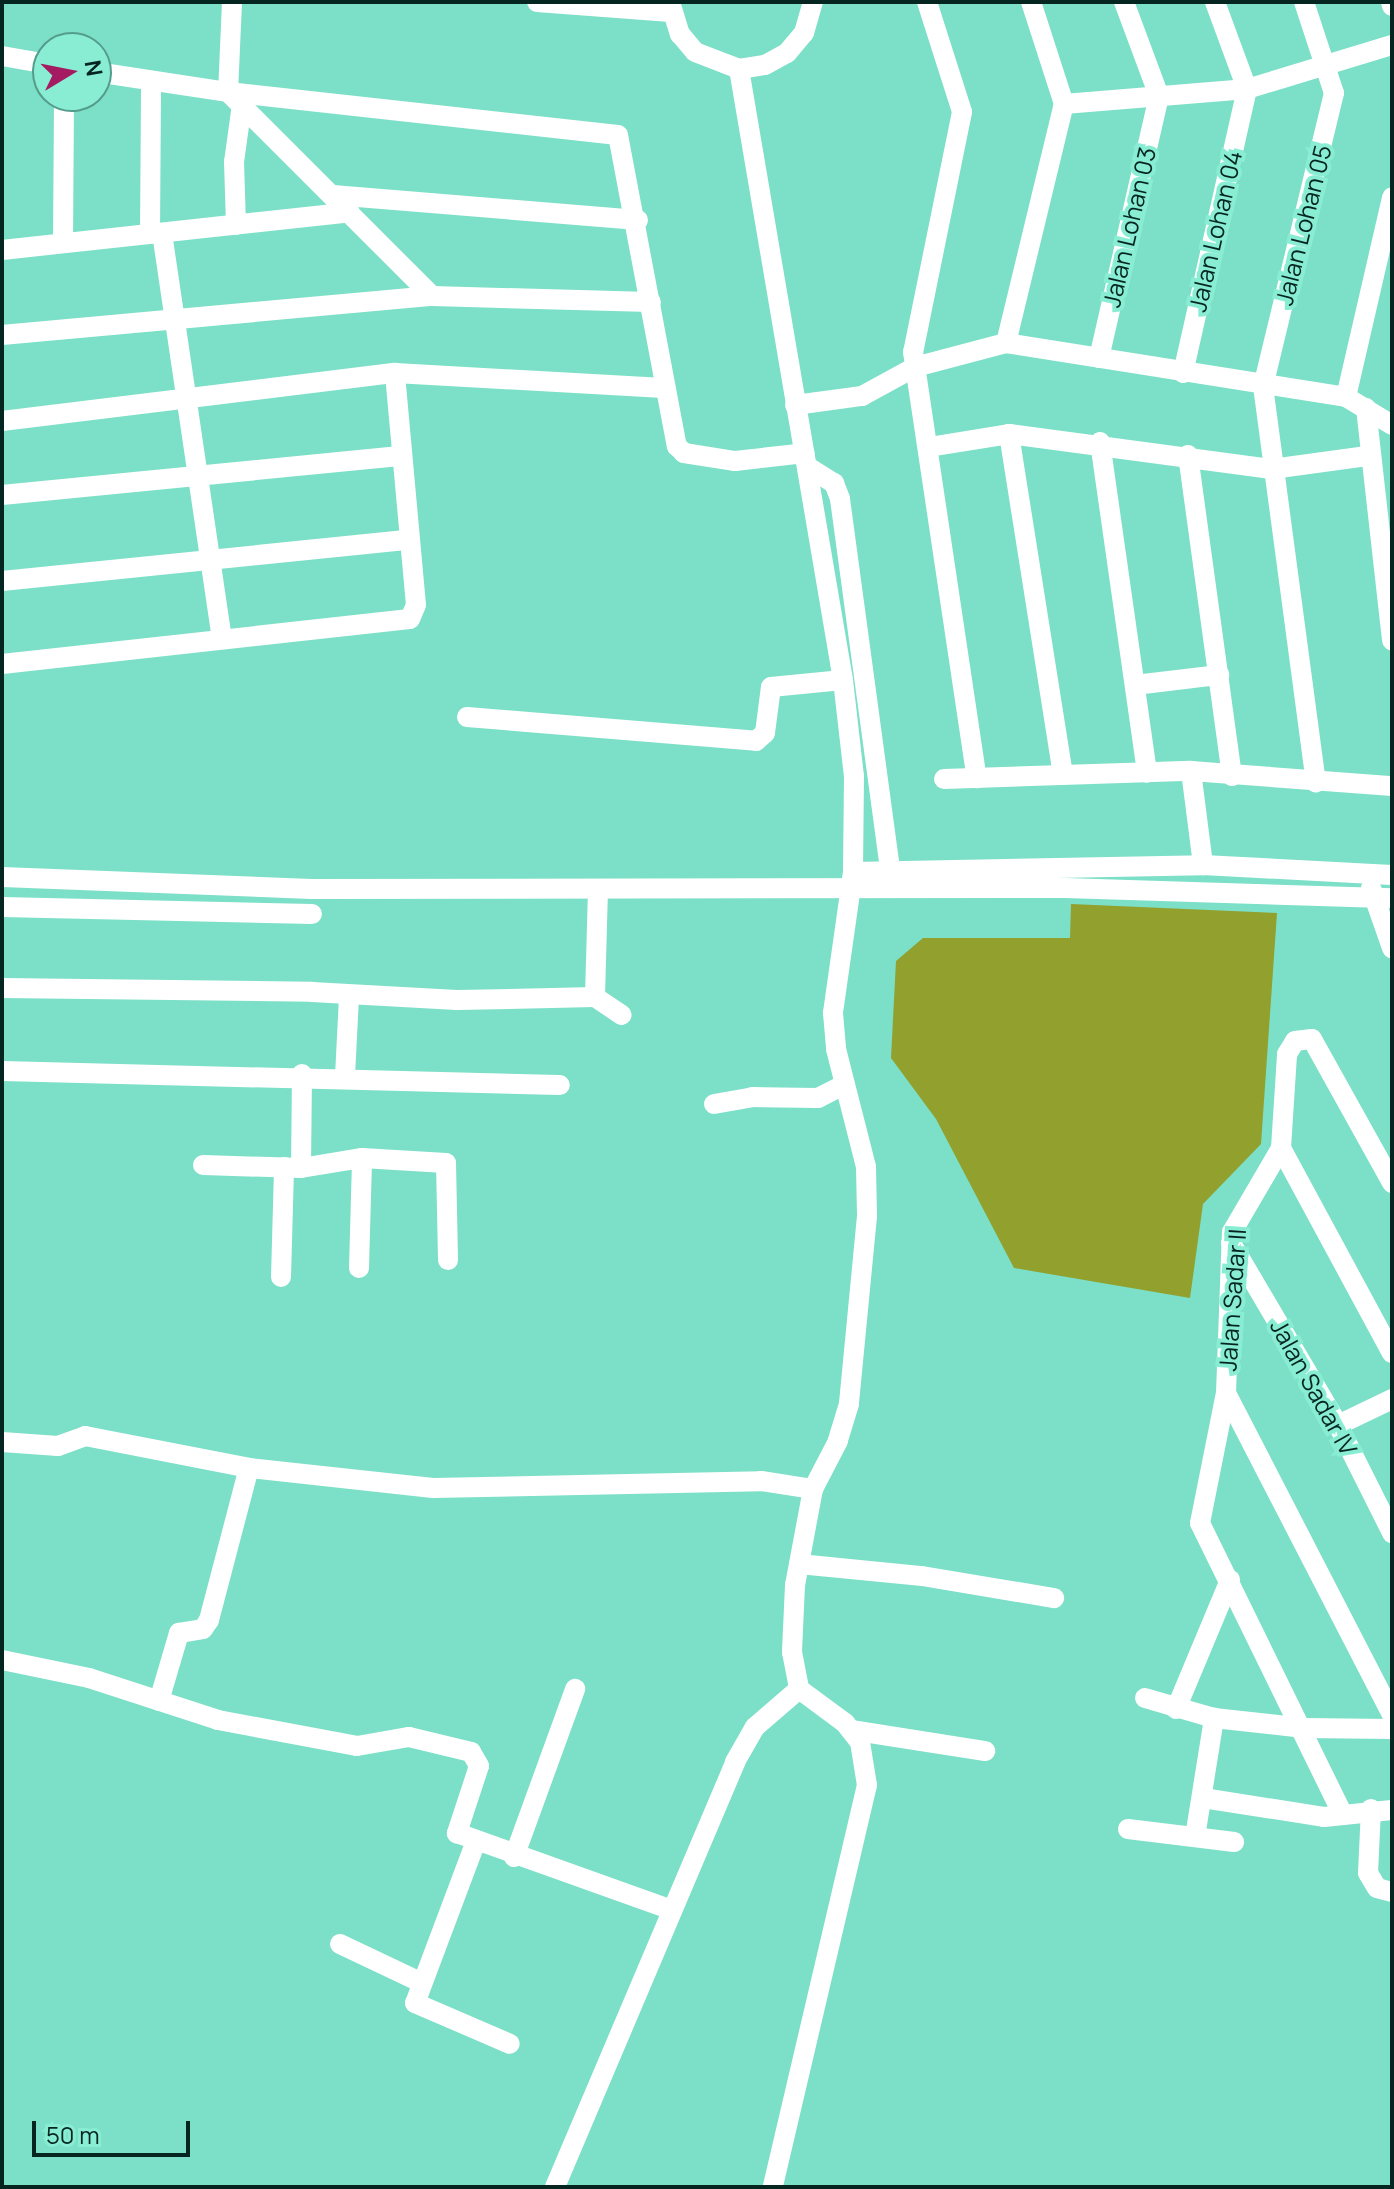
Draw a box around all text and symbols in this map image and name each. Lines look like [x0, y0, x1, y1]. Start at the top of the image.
north arrow [32, 32, 112, 112]
text: N [78, 58, 110, 79]
street label: Jalan Lohan 05 [1269, 142, 1337, 308]
street label: Jalan Lohan 03 [1097, 144, 1161, 310]
street label: Jalan Lohan 04 [1182, 148, 1248, 314]
street label: Jalan Sadar II [1213, 1228, 1251, 1372]
street label: Jalan Sadar IV [1265, 1314, 1363, 1460]
scale bar [36, 2105, 194, 2155]
text: 50 m [46, 2118, 100, 2151]

